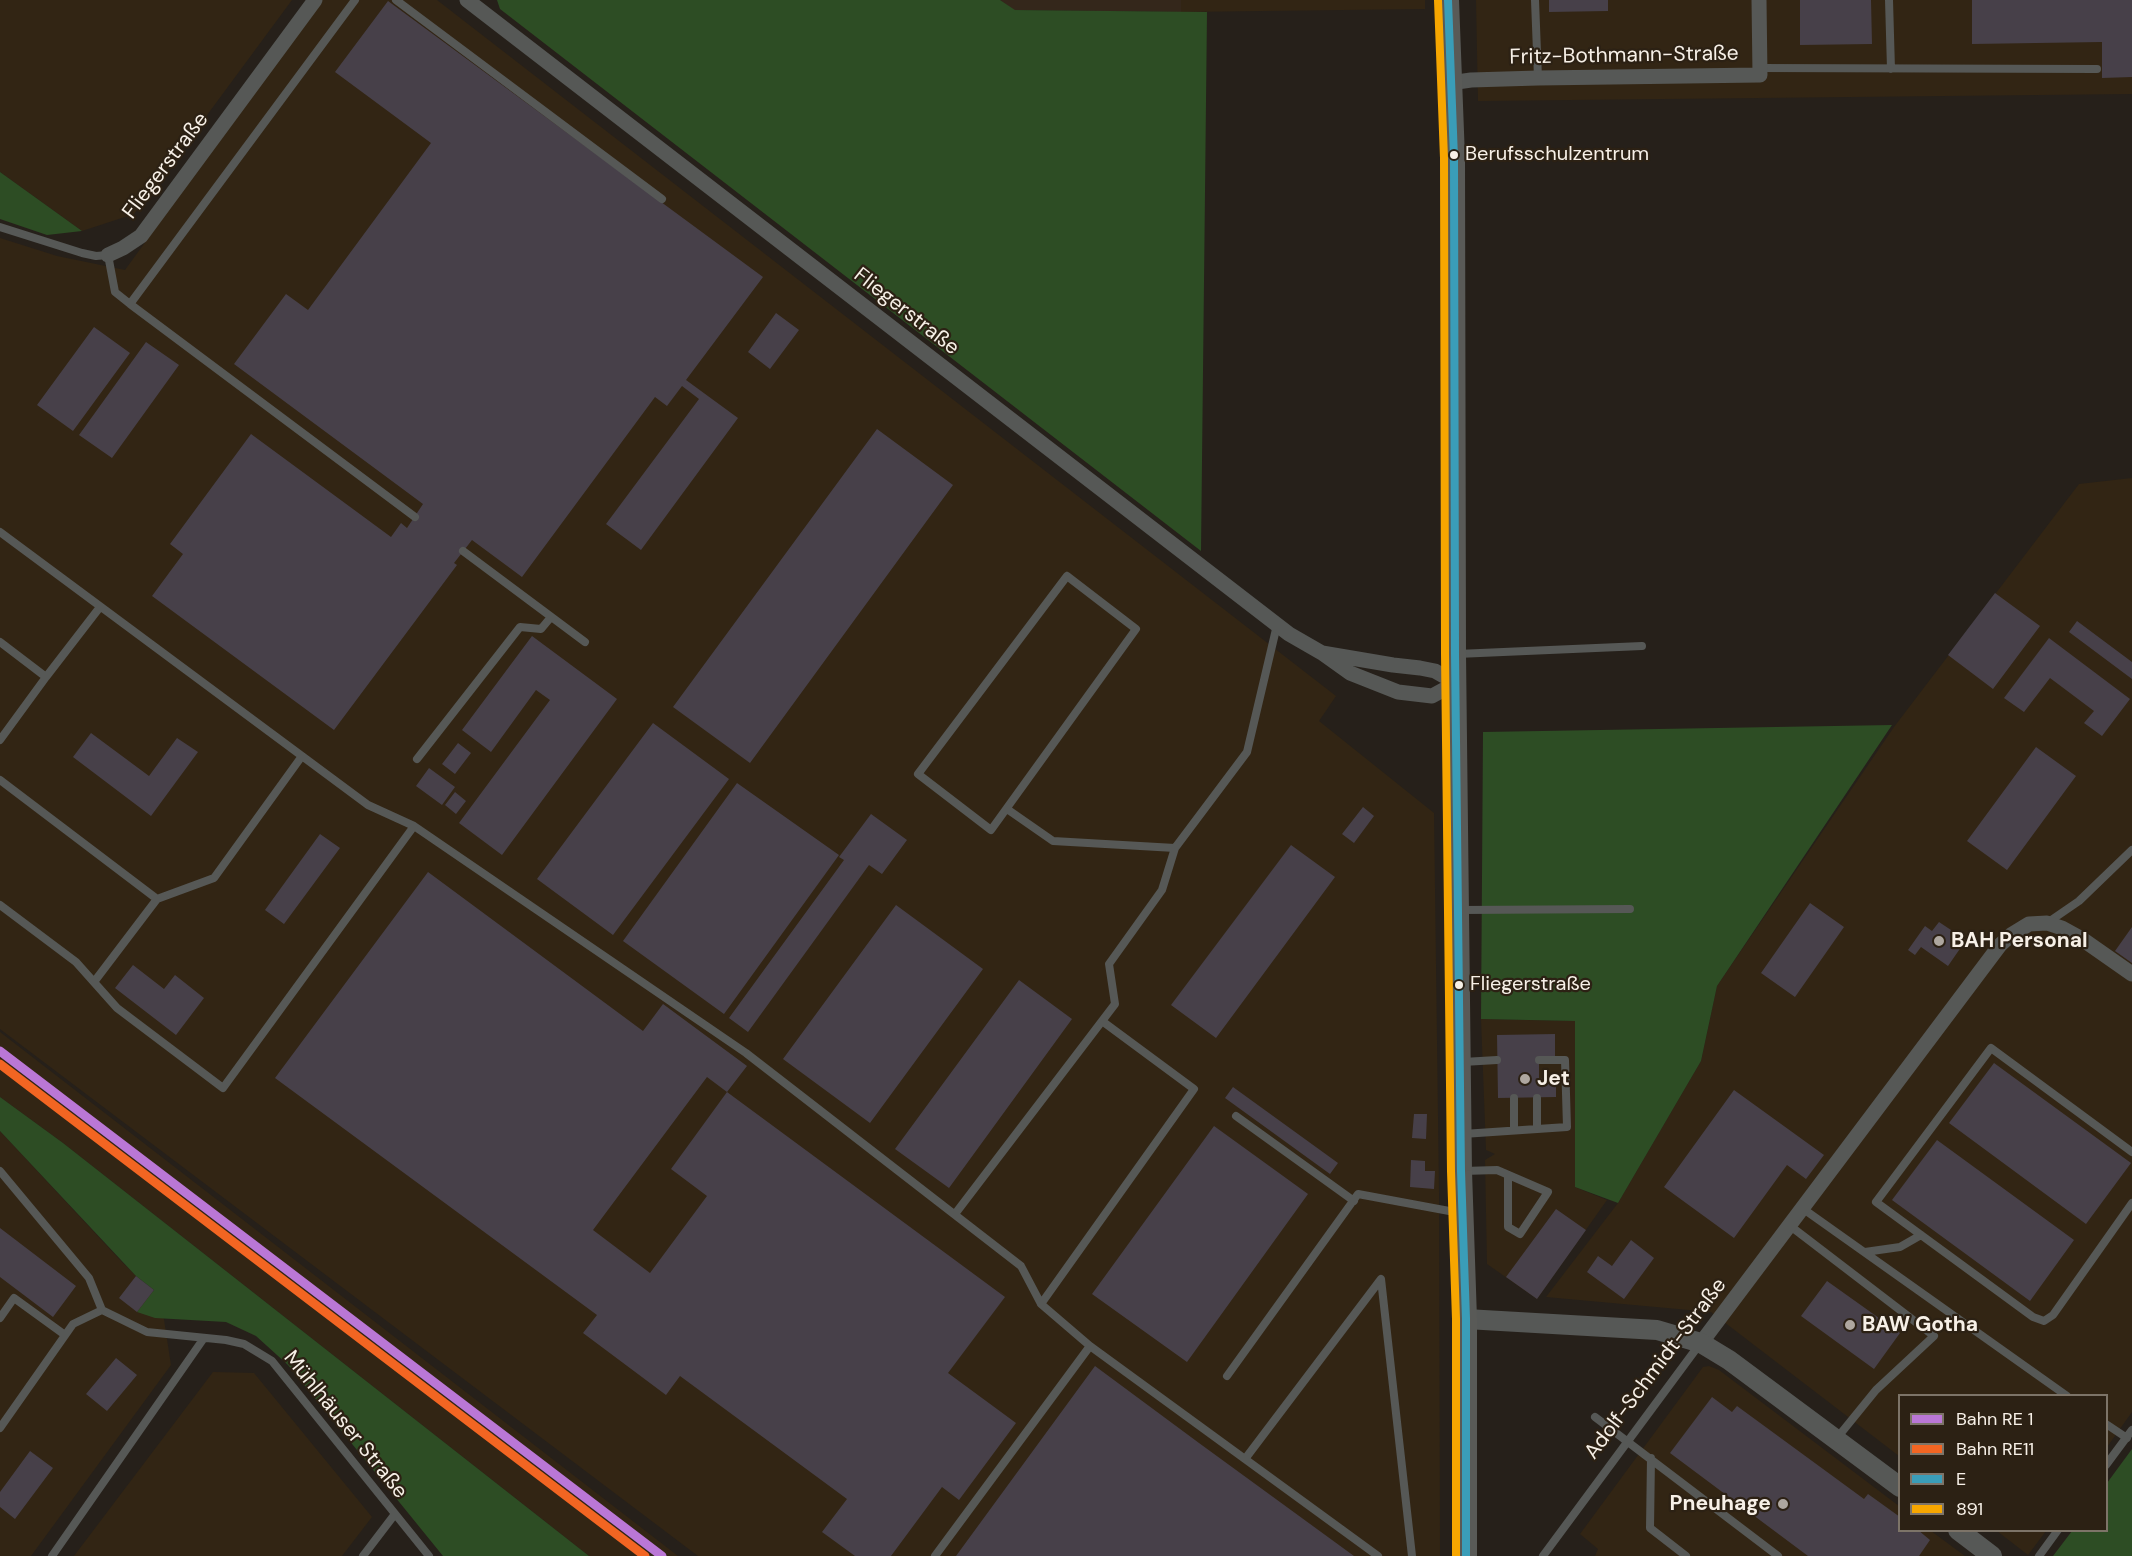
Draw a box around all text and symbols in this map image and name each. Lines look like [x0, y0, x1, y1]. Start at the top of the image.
street label: Fritz-Bothmann-Straße [1509, 41, 1739, 71]
street label: Fliegerstraße [118, 108, 214, 224]
place label: Berufsschulzentrum [1465, 143, 1649, 167]
marker: Berufsschulzentrum [1448, 149, 1460, 161]
street label: Fliegerstraße [848, 263, 964, 361]
place label: BAH Personal [1951, 928, 2088, 954]
marker: BAH Personal [1932, 934, 1946, 948]
place label: Fliegerstraße [1470, 973, 1591, 997]
marker: Fliegerstraße [1453, 979, 1465, 991]
place label: Jet [1537, 1066, 1570, 1092]
marker: Jet [1518, 1072, 1532, 1086]
street label: Adolf-Schmidt-Straße [1580, 1274, 1732, 1464]
place label: BAW Gotha [1862, 1312, 1978, 1338]
marker: BAW Gotha [1843, 1318, 1857, 1332]
street label: Mühlhäuser Straße [278, 1346, 412, 1504]
legend [1898, 1394, 2108, 1532]
text: Bahn RE 1 [1956, 1407, 2033, 1431]
text: Bahn RE11 [1956, 1437, 2034, 1461]
text: E [1956, 1467, 1966, 1491]
place label: Pneuhage [1670, 1491, 1771, 1517]
marker: Pneuhage [1776, 1497, 1790, 1511]
text: 891 [1956, 1497, 1983, 1521]

